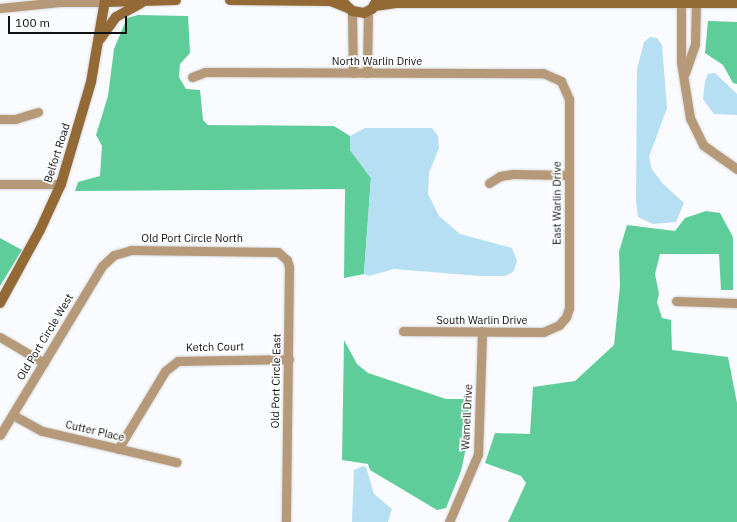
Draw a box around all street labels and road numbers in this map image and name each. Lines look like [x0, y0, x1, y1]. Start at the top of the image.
street label: North Warlin Drive [332, 54, 422, 68]
street label: Belfort Road [41, 122, 73, 184]
street label: East Warlin Drive [550, 161, 564, 245]
street label: Old Port Circle North [141, 231, 243, 245]
street label: Old Port Circle West [14, 291, 76, 383]
street label: South Warlin Drive [436, 313, 528, 327]
street label: Old Port Circle East [269, 333, 283, 429]
street label: Ketch Court [186, 340, 244, 354]
street label: Warnell Drive [459, 384, 475, 450]
street label: Cutter Place [64, 418, 126, 444]

